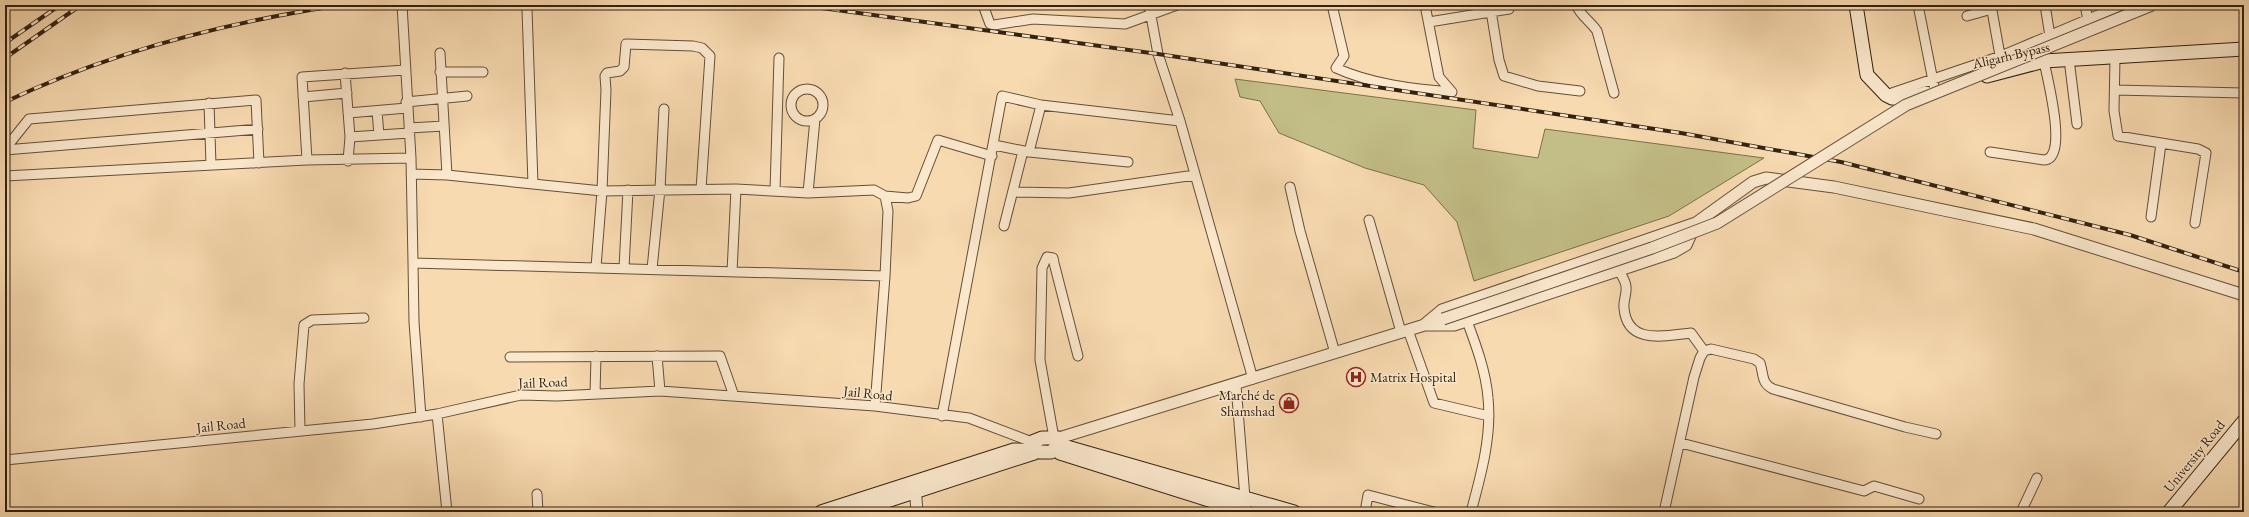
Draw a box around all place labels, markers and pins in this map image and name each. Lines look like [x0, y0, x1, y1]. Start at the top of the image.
hospital icon: Matrix Hospital [1345, 366, 1367, 388]
place label: Matrix Hospital [1370, 368, 1457, 386]
place label: Marché de Shamshad [1219, 386, 1276, 420]
shop icon: Marché de Shamshad [1278, 392, 1300, 414]

